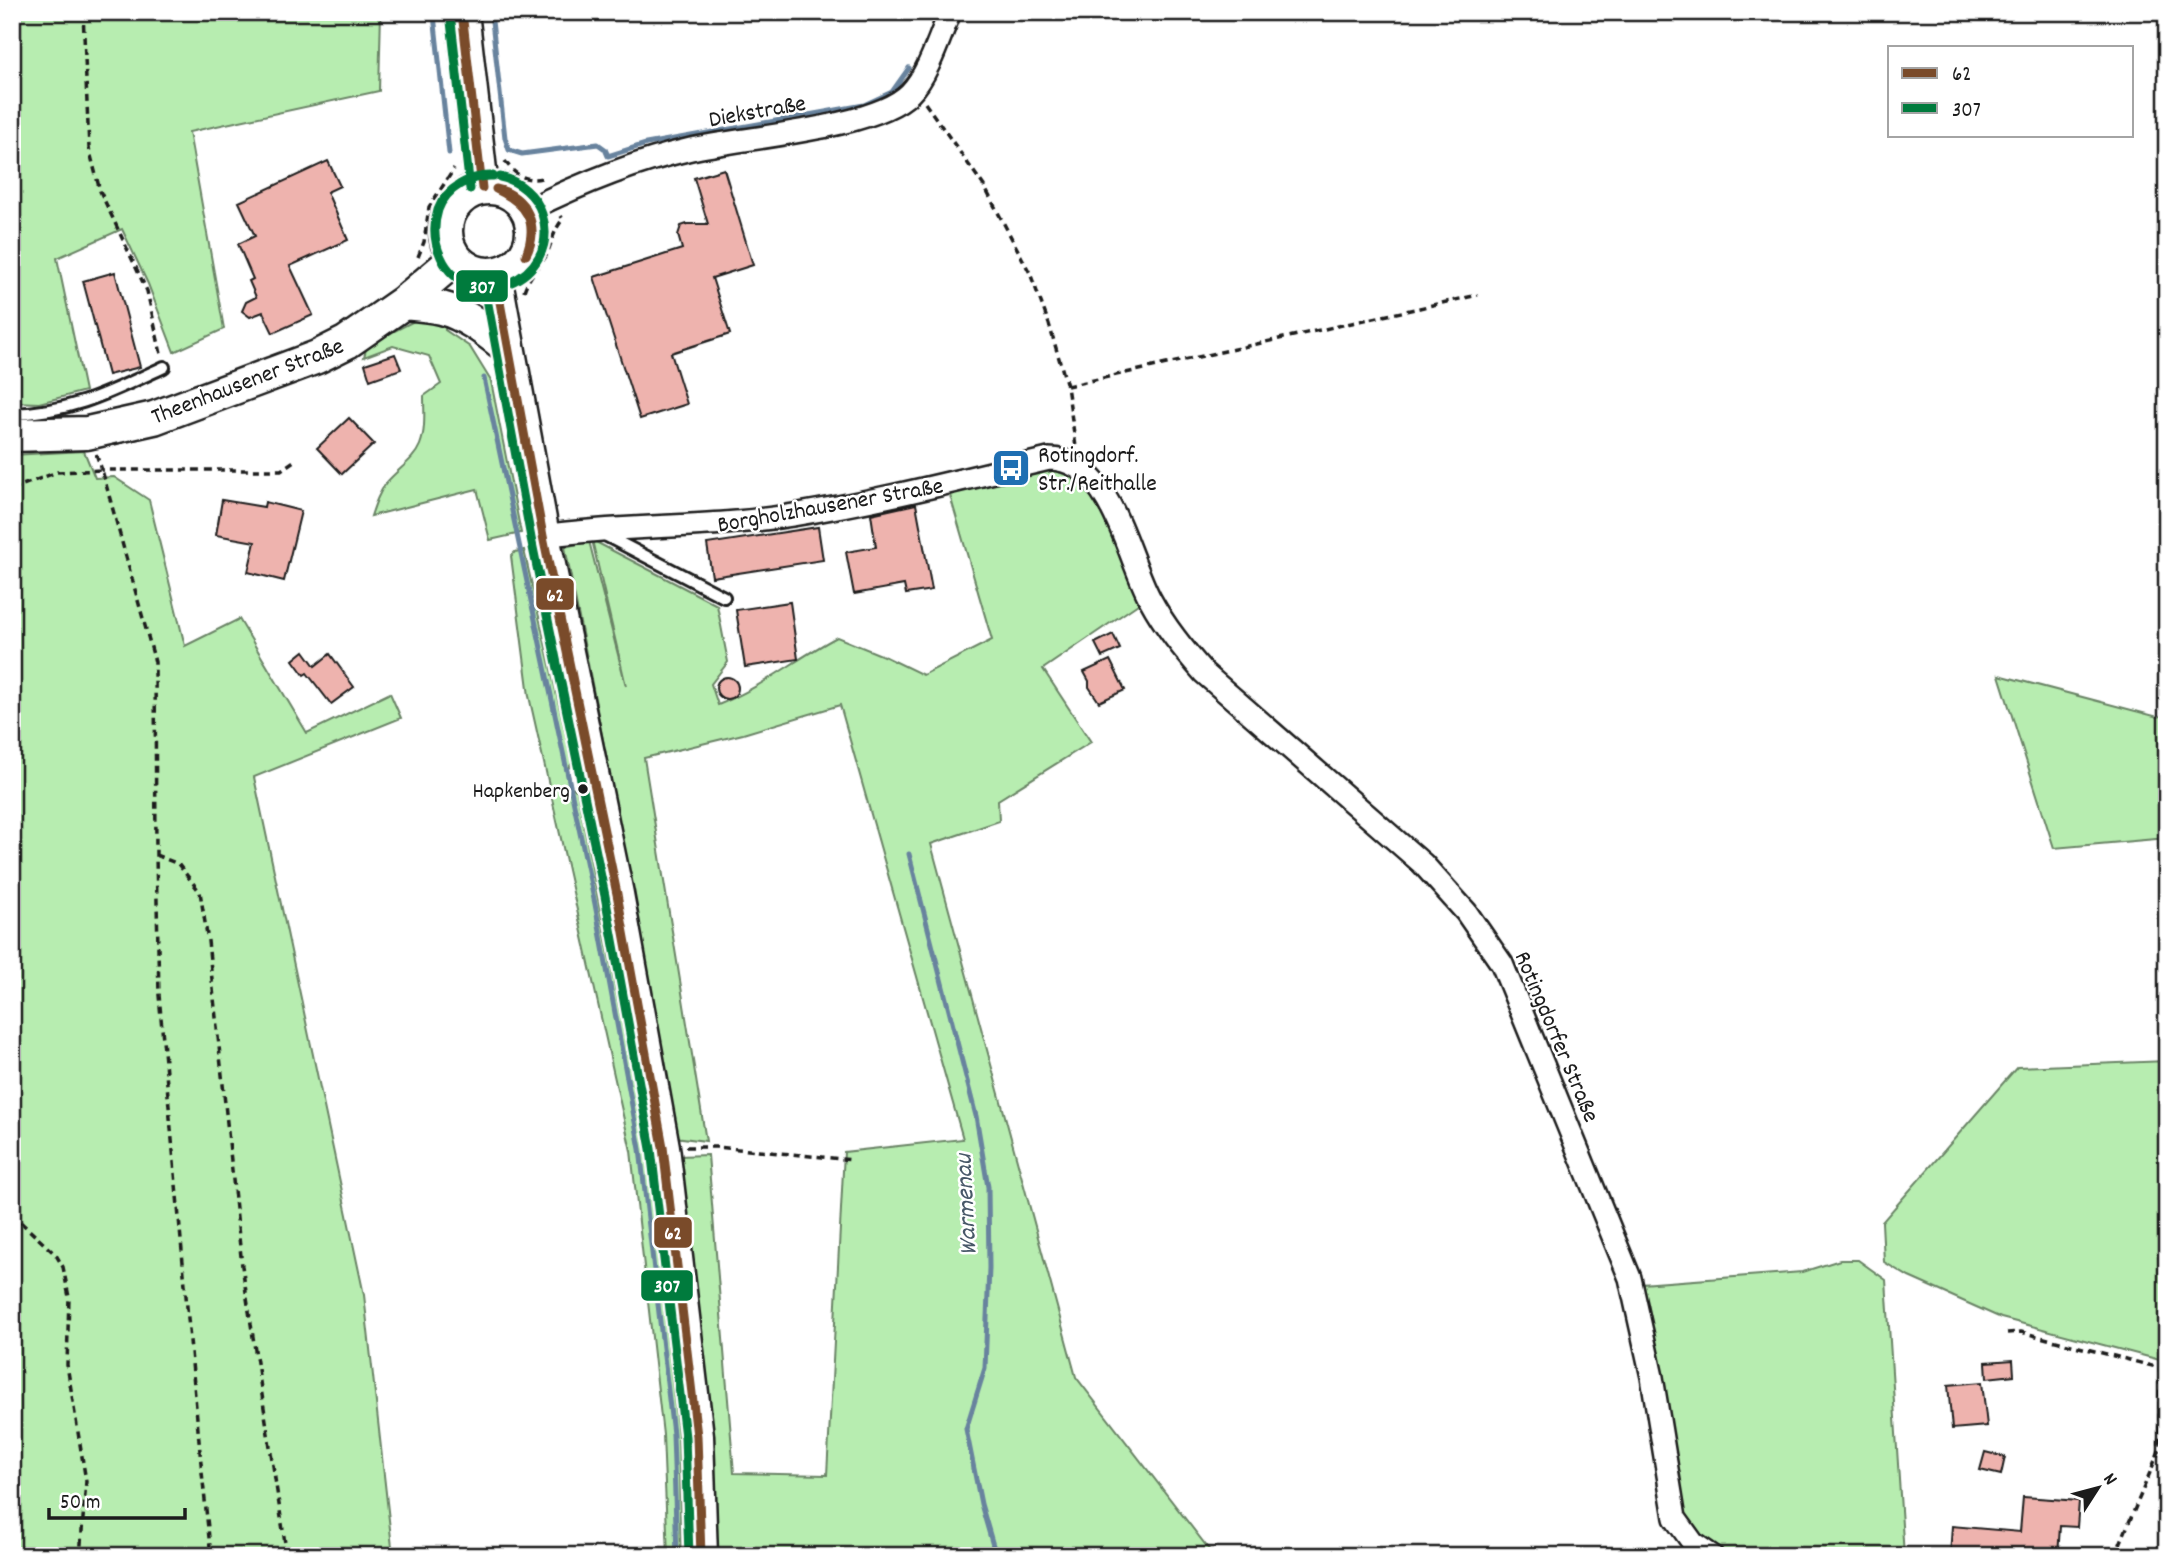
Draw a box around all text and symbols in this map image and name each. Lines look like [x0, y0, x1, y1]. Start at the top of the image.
legend [1888, 46, 2134, 136]
text: 62 [1952, 61, 1971, 91]
street label: Diekstraße [706, 88, 809, 138]
text: 307 [1952, 97, 1981, 127]
line badge: 307 [455, 269, 509, 303]
text: 307 [469, 276, 495, 303]
street label: Theenhausener Straße [147, 330, 349, 435]
place label: Rotingdorf. Str./Reithalle [1038, 440, 1157, 502]
bus stop icon: Rotingdorf. Str./Reithalle [990, 447, 1032, 489]
street label: Borgholzhausener Straße [715, 470, 946, 544]
line badge: 62 [535, 577, 575, 611]
text: 62 [546, 584, 564, 611]
place label: Hapkenberg [472, 777, 570, 808]
marker: Hapkenberg [576, 782, 590, 796]
street label: Rotingdorfer Straße [1504, 946, 1607, 1128]
water label: Warmenau [946, 1151, 989, 1256]
line badge: 62 [653, 1216, 693, 1249]
text: 62 [664, 1222, 682, 1249]
line badge: 307 [640, 1269, 694, 1302]
text: 307 [654, 1275, 680, 1302]
north arrow [2064, 1452, 2134, 1522]
text: N [2095, 1468, 2123, 1492]
scale bar [49, 1477, 186, 1521]
text: 50 m [60, 1489, 100, 1519]

